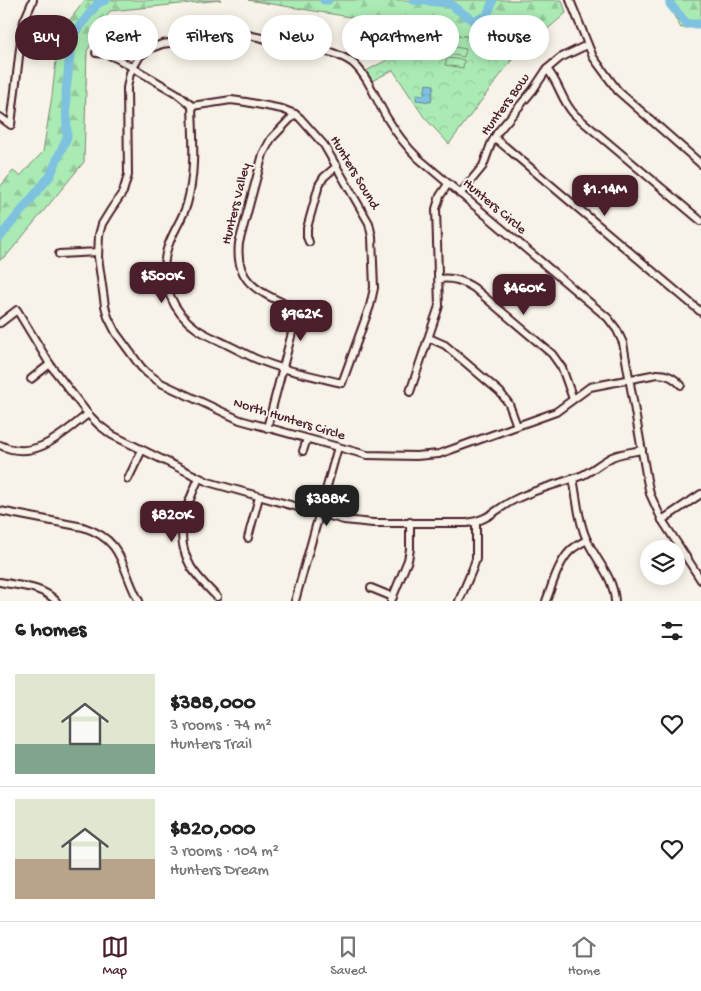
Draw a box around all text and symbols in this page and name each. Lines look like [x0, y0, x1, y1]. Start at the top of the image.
chip: Buy [15, 15, 78, 60]
chip: Rent [88, 15, 158, 60]
chip: Filters [168, 15, 251, 60]
chip: New [261, 15, 332, 60]
chip: Apartment [342, 15, 459, 60]
chip: House [469, 15, 549, 60]
street label: Hunters Bow [478, 70, 534, 139]
street label: Hunters Sound [325, 133, 384, 214]
street label: Hunters Valley [219, 161, 255, 247]
pin: $1.14M [564, 174, 646, 217]
street label: Hunters Circle [459, 175, 530, 239]
text: $1.14M [583, 181, 627, 200]
pin: $500K [127, 262, 197, 304]
text: $500K [141, 268, 183, 287]
pin: $460K [489, 274, 559, 316]
text: $460K [504, 280, 544, 299]
pin: $962K [266, 300, 336, 342]
text: $962K [281, 306, 321, 325]
street label: North Hunters Circle [231, 395, 348, 445]
pin: $388K [292, 484, 362, 527]
text: $388K [306, 491, 348, 510]
pin: $820K [137, 500, 207, 543]
text: $820K [151, 507, 193, 526]
map controls [640, 540, 685, 585]
button: layers [640, 540, 685, 585]
icon: filters [658, 617, 686, 645]
text: 6 homes [15, 619, 86, 644]
text: $388,000 [170, 692, 256, 717]
icon: home [55, 694, 115, 754]
icon: heart [658, 710, 686, 738]
text: 3 rooms · 74 m² [170, 717, 272, 736]
text: Hunters Trail [170, 736, 252, 755]
text: $820,000 [170, 818, 256, 843]
icon: home [55, 819, 115, 879]
icon: heart [658, 835, 686, 863]
text: 3 rooms · 104 m² [170, 843, 279, 862]
text: Hunters Dream [170, 862, 269, 881]
tab: Map [101, 933, 129, 980]
tab: Saved [330, 933, 366, 980]
tab: Home [568, 933, 600, 980]

